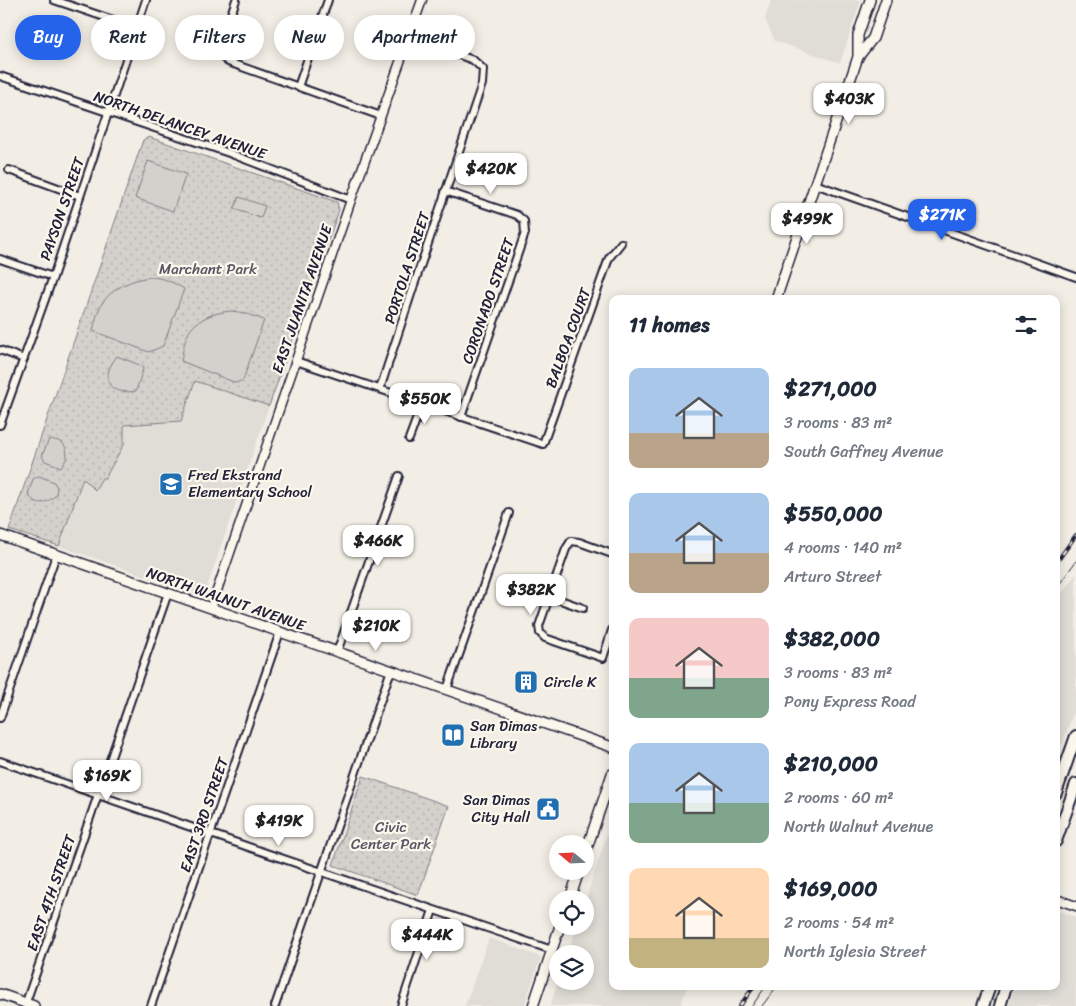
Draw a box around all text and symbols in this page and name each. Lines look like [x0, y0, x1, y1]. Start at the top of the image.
chip: Buy [15, 15, 81, 60]
chip: Rent [91, 15, 165, 60]
chip: Filters [175, 15, 264, 60]
chip: New [274, 15, 344, 60]
chip: Apartment [354, 15, 475, 60]
pin: $403K [814, 82, 884, 125]
street label: NORTH DELANCEY AVENUE [90, 83, 272, 167]
text: $403K [824, 84, 874, 113]
pin: $420K [456, 152, 526, 195]
street label: PAYSON STREET [32, 153, 92, 264]
text: $420K [466, 154, 516, 183]
pin: $271K [907, 198, 977, 241]
text: $271K [919, 200, 965, 229]
pin: $499K [772, 202, 842, 245]
text: $499K [782, 204, 832, 233]
street label: PORTOLA STREET [377, 208, 438, 327]
street label: EAST JUANITA AVENUE [264, 219, 340, 377]
street label: CORONADO STREET [454, 234, 522, 367]
park label: Marchant Park [159, 256, 258, 282]
street label: BALBOA COURT [538, 283, 599, 392]
text: 11 homes [629, 306, 710, 344]
icon: filters [1012, 311, 1040, 339]
text: $271,000 [784, 370, 877, 408]
pin: $550K [390, 382, 460, 425]
text: $550K [400, 384, 450, 413]
icon: home [669, 388, 729, 448]
text: 3 rooms · 83 m² [784, 408, 892, 437]
text: South Gaffney Avenue [784, 437, 944, 466]
place label: Fred Ekstrand Elementary School [188, 462, 313, 505]
school or university icon: Fred Ekstrand Elementary School [158, 471, 184, 497]
text: $550,000 [784, 495, 883, 533]
icon: home [669, 513, 729, 573]
pin: $466K [343, 524, 413, 567]
text: $466K [354, 526, 402, 555]
text: 4 rooms · 140 m² [784, 533, 902, 562]
street label: NORTH WALNUT AVENUE [143, 560, 311, 639]
text: Arturo Street [784, 562, 881, 591]
pin: $382K [496, 574, 566, 616]
text: $382K [507, 575, 555, 604]
pin: $210K [341, 610, 411, 652]
text: $210K [353, 611, 399, 640]
text: $382,000 [784, 620, 880, 658]
icon: home [669, 638, 729, 698]
text: 3 rooms · 83 m² [784, 658, 892, 687]
building icon: Circle K [513, 669, 539, 695]
place label: Circle K [544, 669, 597, 695]
text: Pony Express Road [784, 687, 916, 716]
place label: San Dimas Library [470, 713, 538, 756]
library icon: San Dimas Library [440, 722, 466, 748]
text: $210,000 [784, 745, 878, 783]
street label: EAST 3RD STREET [172, 753, 236, 876]
pin: $169K [72, 760, 142, 802]
text: $169K [84, 761, 130, 790]
icon: home [669, 763, 729, 823]
text: 2 rooms · 60 m² [784, 783, 894, 812]
place label: San Dimas City Hall [463, 787, 531, 830]
public building icon: San Dimas City Hall [535, 796, 561, 822]
pin: $419K [244, 804, 314, 847]
text: $419K [255, 806, 303, 835]
text: North Walnut Avenue [784, 812, 933, 841]
park label: Civic Center Park [351, 814, 431, 857]
street label: EAST 4TH STREET [19, 830, 83, 955]
north arrow [549, 835, 594, 880]
map controls [549, 835, 594, 990]
text: $169,000 [784, 870, 877, 908]
icon: home [669, 888, 729, 948]
button: locate [549, 890, 594, 935]
text: 2 rooms · 54 m² [784, 908, 894, 937]
pin: $444K [392, 918, 462, 961]
text: $444K [402, 920, 452, 949]
text: North Iglesia Street [784, 937, 926, 966]
button: layers [549, 945, 594, 990]

